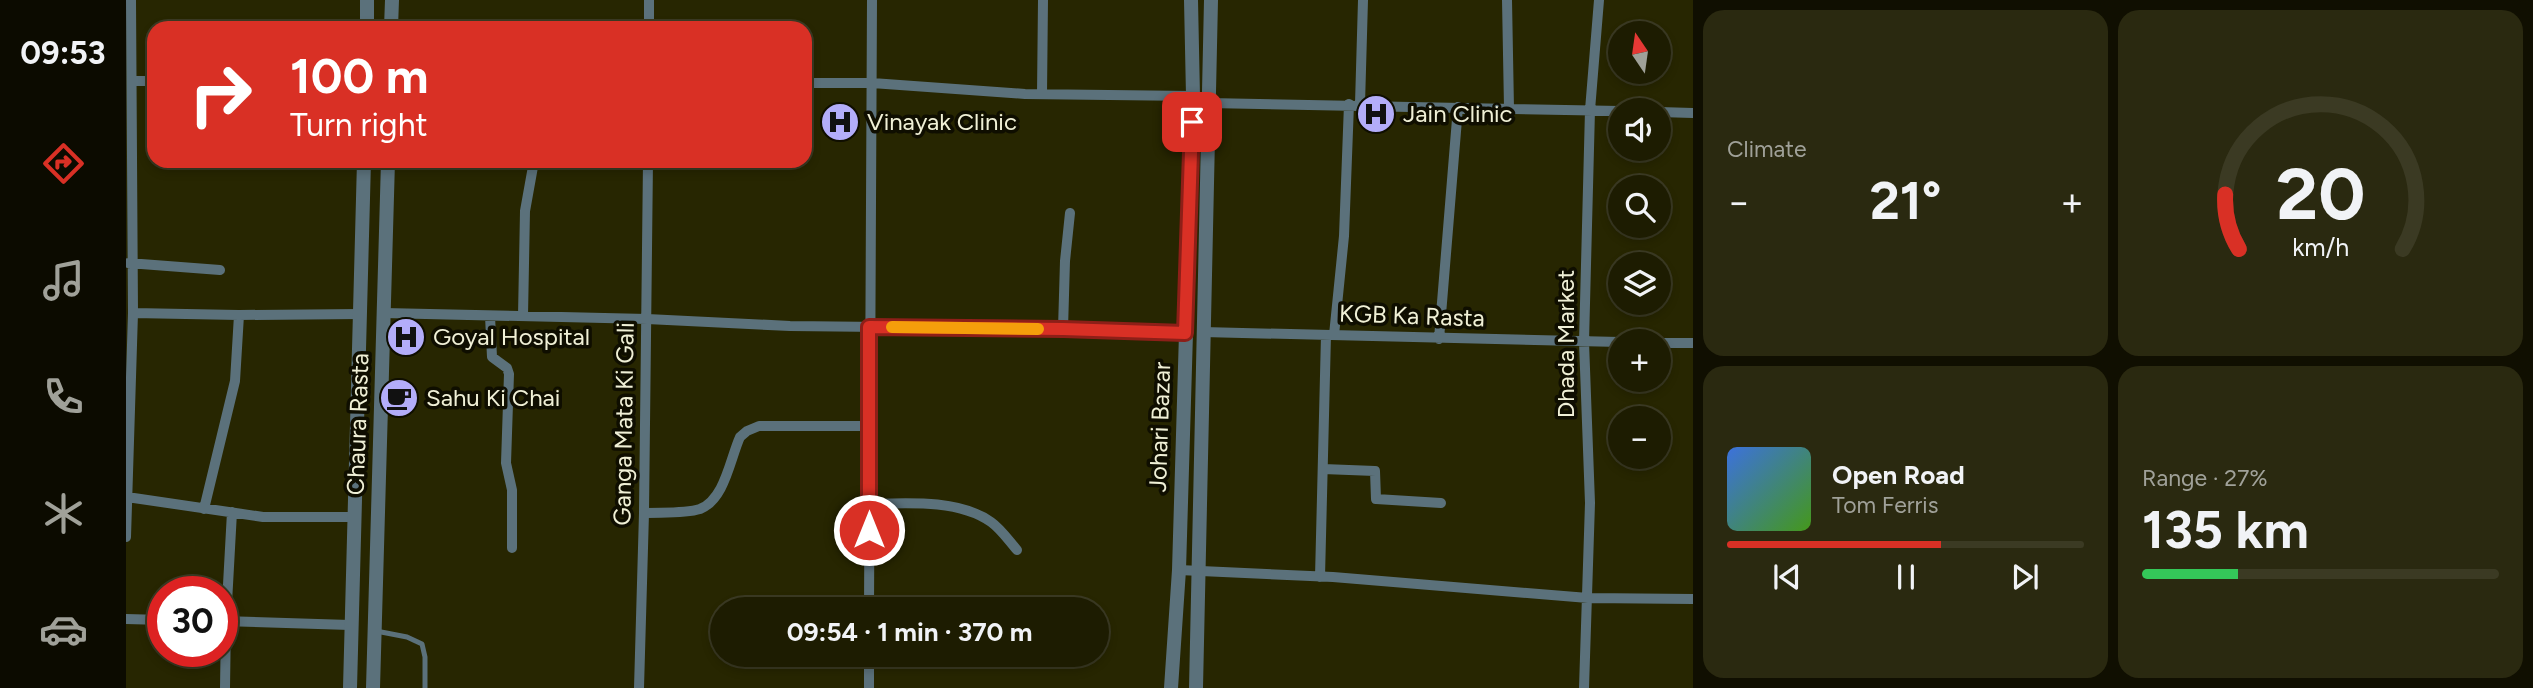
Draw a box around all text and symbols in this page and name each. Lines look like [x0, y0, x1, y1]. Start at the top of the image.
north arrow [1608, 21, 1671, 84]
map controls [1608, 21, 1671, 469]
text: 09:53 [20, 34, 106, 72]
text: 100 m [290, 46, 429, 105]
icon: right [175, 49, 266, 140]
pin [1162, 92, 1222, 152]
hospital icon: Jain Clinic [1355, 93, 1397, 135]
button: sound [1608, 98, 1671, 161]
place label: Jain Clinic [1403, 99, 1513, 128]
hospital icon: Vinayak Clinic [819, 101, 861, 143]
icon: arrive [1173, 103, 1211, 141]
text: Turn right [290, 106, 428, 144]
place label: Vinayak Clinic [867, 107, 1017, 136]
text: Climate [1727, 135, 1806, 163]
icon: directions [39, 139, 88, 188]
text: 20 [2276, 150, 2365, 237]
text: 21° [1870, 170, 1941, 232]
button: search [1608, 175, 1671, 238]
text: − [1727, 179, 1751, 225]
text: + [2060, 179, 2084, 225]
text: km/h [2292, 232, 2349, 262]
button: layers [1608, 252, 1671, 315]
icon: music [39, 256, 88, 305]
street label: Dhada Market [1551, 270, 1580, 418]
street label: KGB Ka Rasta [1339, 298, 1485, 333]
hospital icon: Goyal Hospital [385, 316, 427, 358]
place label: Goyal Hospital [433, 322, 590, 351]
street label: Ganga Mata Ki Gali [607, 322, 640, 526]
button: + [1608, 329, 1671, 392]
street label: Chaura Rasta [341, 352, 374, 496]
street label: Johari Bazar [1143, 361, 1176, 493]
icon: phone [39, 372, 88, 421]
cafe icon: Sahu Ki Chai [378, 377, 420, 419]
place label: Sahu Ki Chai [426, 383, 560, 412]
button: − [1608, 406, 1671, 469]
text: Open Road [1832, 459, 1965, 491]
text: Range · 27% [2142, 464, 2268, 492]
icon: climate [39, 489, 88, 538]
text: Tom Ferris [1832, 491, 1938, 519]
position arrow [832, 493, 906, 567]
text: 135 km [2142, 499, 2309, 561]
icon: previous [1768, 558, 1806, 596]
icon: pause [1887, 558, 1925, 596]
icon: next [2006, 558, 2044, 596]
speed limit sign: 30 [147, 576, 238, 667]
icon: car [39, 605, 88, 654]
text: 09:54 · 1 min · 370 m [787, 616, 1032, 648]

